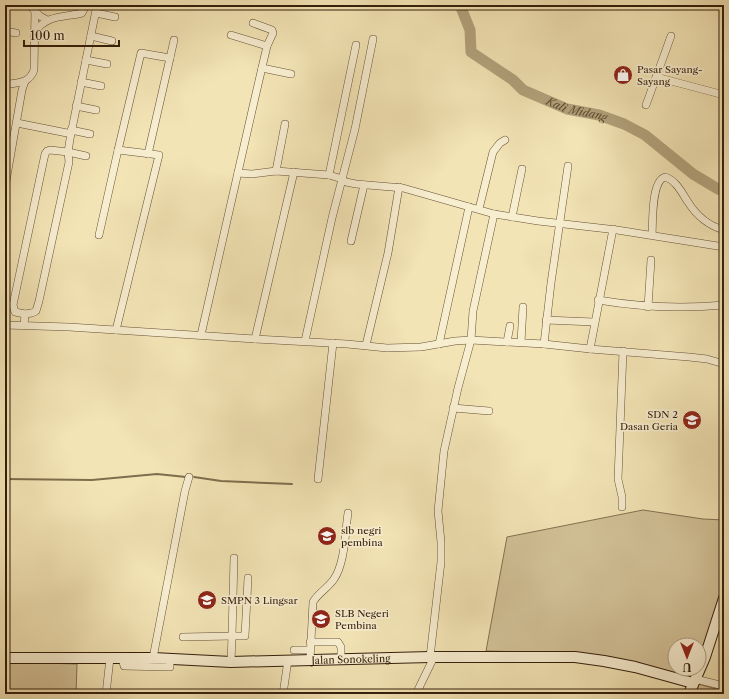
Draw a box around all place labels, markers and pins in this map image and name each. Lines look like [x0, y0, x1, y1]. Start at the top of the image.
place label: Pasar Sayang- Sayang [637, 63, 703, 88]
shop icon: Pasar Sayang- Sayang [612, 64, 634, 86]
place label: SDN 2 Dasan Geria [620, 408, 679, 433]
school or university icon: SDN 2 Dasan Geria [681, 409, 703, 431]
place label: slb negri pembina [341, 524, 383, 549]
school or university icon: slb negri pembina [316, 525, 338, 547]
school or university icon: SMPN 3 Lingsar [196, 589, 218, 611]
place label: SMPN 3 Lingsar [221, 594, 298, 607]
place label: SLB Negeri Pembina [335, 607, 389, 632]
school or university icon: SLB Negeri Pembina [310, 608, 332, 630]

